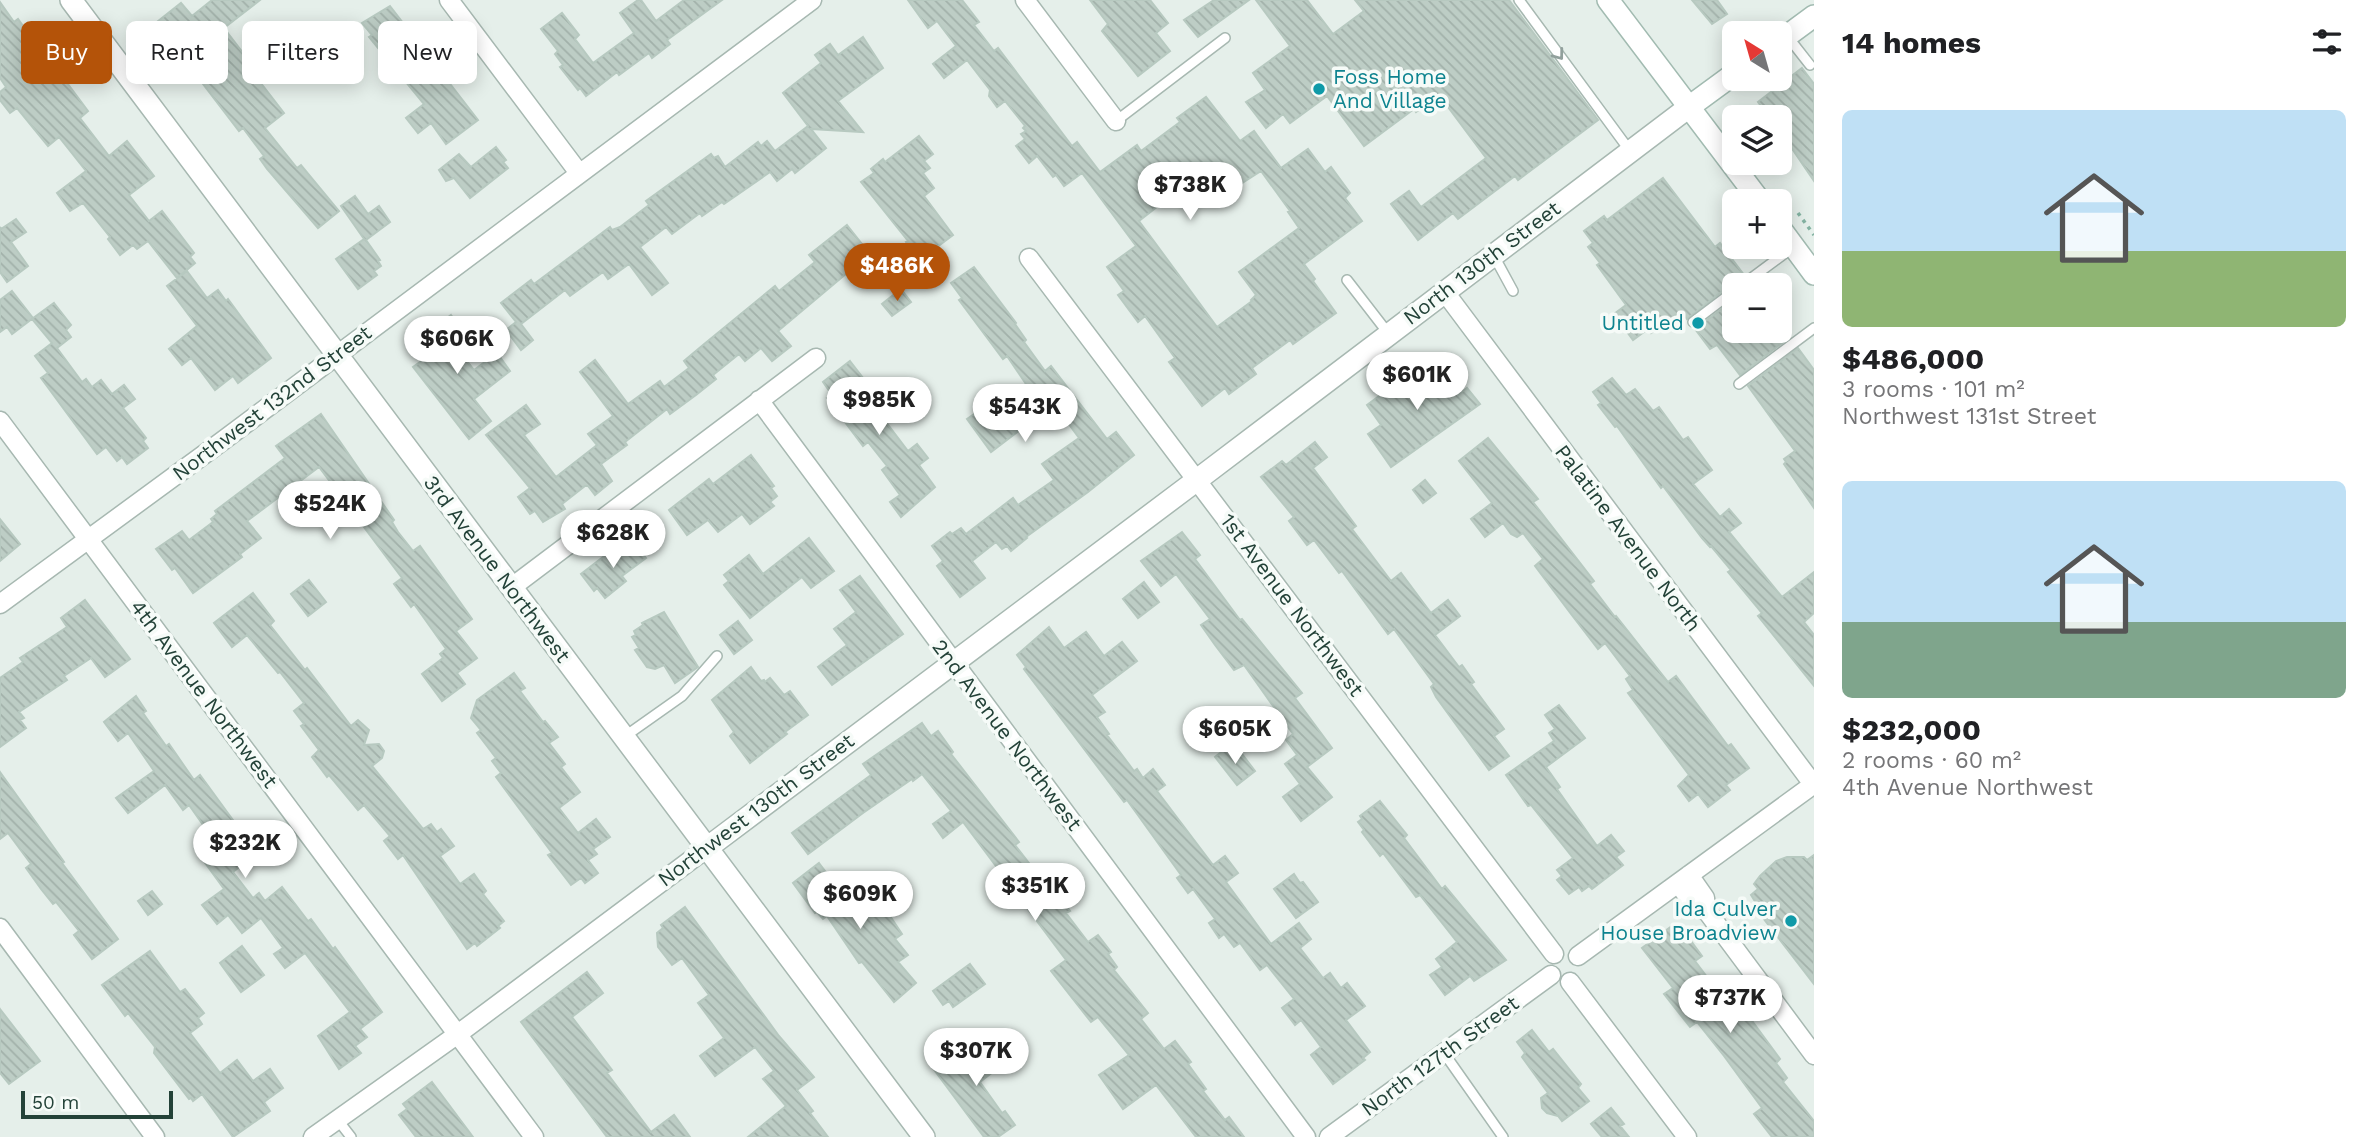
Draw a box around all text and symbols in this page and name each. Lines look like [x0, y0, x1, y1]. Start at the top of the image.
chip: Buy [21, 21, 112, 84]
chip: Rent [126, 21, 228, 84]
chip: Filters [242, 21, 364, 84]
chip: New [378, 21, 477, 84]
north arrow [1722, 21, 1792, 91]
map controls [1722, 21, 1792, 343]
icon: filters [2308, 23, 2346, 61]
text: 14 homes [1842, 25, 1981, 60]
one-way arrow [1551, 47, 1564, 60]
place label: Foss Home And Village [1333, 64, 1447, 113]
marker: Foss Home And Village [1311, 81, 1327, 97]
button: layers [1722, 105, 1792, 175]
icon: home [2031, 155, 2157, 281]
pin: $738K [1141, 162, 1239, 222]
text: $738K [1154, 171, 1226, 198]
button: + [1722, 189, 1792, 259]
street label: North 130th Street [1398, 195, 1565, 330]
pin: $486K [848, 244, 946, 303]
text: $486K [860, 252, 934, 279]
button: − [1722, 273, 1792, 343]
place label: Untitled [1601, 310, 1684, 335]
marker: Untitled [1690, 315, 1706, 331]
pin: $606K [408, 316, 506, 376]
street label: Northwest 132nd Street [167, 320, 376, 486]
text: $606K [420, 325, 494, 352]
text: $486,000 [1842, 341, 1984, 376]
pin: $601K [1368, 352, 1466, 412]
text: $601K [1382, 361, 1452, 388]
text: 3 rooms · 101 m² [1842, 376, 2025, 403]
pin: $985K [830, 378, 928, 437]
pin: $543K [976, 384, 1074, 444]
text: $985K [843, 386, 915, 413]
text: $543K [989, 393, 1061, 420]
text: Northwest 131st Street [1842, 403, 2096, 430]
street label: Palatine Avenue North [1550, 439, 1707, 636]
street label: 3rd Avenue Northwest [419, 470, 576, 667]
pin: $524K [281, 482, 379, 541]
text: $524K [294, 490, 366, 517]
street label: 1st Avenue Northwest [1215, 508, 1369, 701]
pin: $628K [564, 510, 662, 570]
text: $628K [577, 519, 649, 546]
icon: home [2031, 526, 2157, 652]
street label: 4th Avenue Northwest [126, 595, 283, 793]
street label: 2nd Avenue Northwest [927, 634, 1088, 835]
pin: $605K [1186, 706, 1284, 766]
text: $232,000 [1842, 712, 1981, 747]
text: $605K [1199, 715, 1271, 742]
street label: Northwest 130th Street [653, 728, 859, 892]
text: 2 rooms · 60 m² [1842, 747, 2021, 774]
text: 4th Avenue Northwest [1842, 774, 2093, 801]
pin: $232K [196, 820, 294, 880]
text: $232K [209, 829, 281, 856]
pin: $351K [986, 864, 1084, 923]
pin: $609K [811, 872, 909, 931]
text: $351K [1001, 872, 1069, 899]
text: $609K [823, 880, 897, 907]
place label: Ida Culver House Broadview [1600, 896, 1777, 945]
marker: Ida Culver House Broadview [1783, 913, 1799, 929]
pin: $737K [1681, 976, 1779, 1035]
text: $737K [1694, 984, 1766, 1011]
street label: North 127th Street [1356, 990, 1523, 1121]
pin: $307K [927, 1028, 1025, 1088]
text: $307K [940, 1037, 1012, 1064]
scale bar [21, 1088, 173, 1120]
text: 50 m [32, 1091, 79, 1114]

